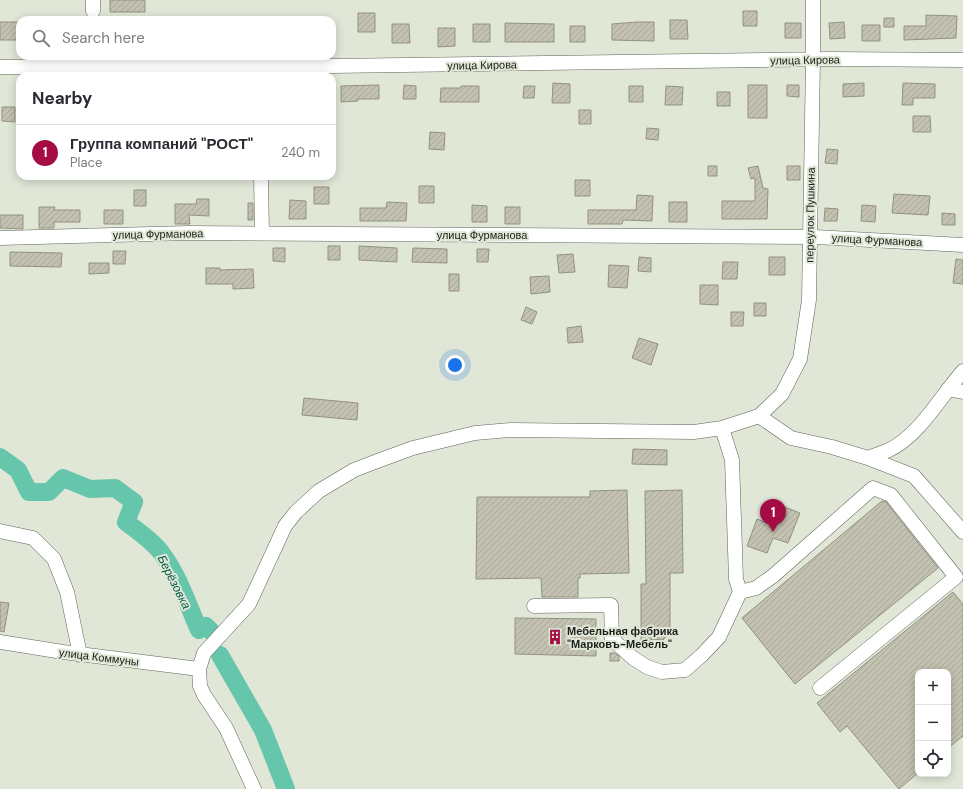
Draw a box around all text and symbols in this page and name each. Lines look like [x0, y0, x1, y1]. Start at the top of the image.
search box [16, 16, 336, 60]
icon: search [30, 27, 52, 49]
text: Search here [62, 28, 145, 48]
street label: улица Кирова [770, 52, 841, 68]
street label: улица Кирова [447, 57, 518, 73]
text: Nearby [32, 87, 92, 109]
text: Группа компаний "РОСТ" [70, 134, 253, 154]
text: 1 [43, 144, 47, 161]
text: 240 m [281, 144, 320, 161]
text: Place [70, 154, 102, 171]
street label: переулок Пушкина [802, 166, 818, 263]
street label: улица Фурманова [113, 226, 204, 242]
street label: улица Фурманова [437, 228, 528, 242]
street label: улица Фурманова [831, 231, 924, 249]
your location [445, 355, 465, 375]
pin: 1 [760, 499, 786, 532]
water label: Берёзовка [154, 552, 195, 612]
place label: Мебельная фабрика "Марковъ-Мебель" [567, 624, 679, 651]
building icon: Мебельная фабрика "Марковъ-Мебель" [546, 628, 564, 646]
street label: улица Коммуны [58, 645, 140, 669]
map controls [915, 669, 951, 777]
button: + [915, 669, 951, 705]
button: − [915, 705, 951, 741]
button: locate [915, 741, 951, 777]

